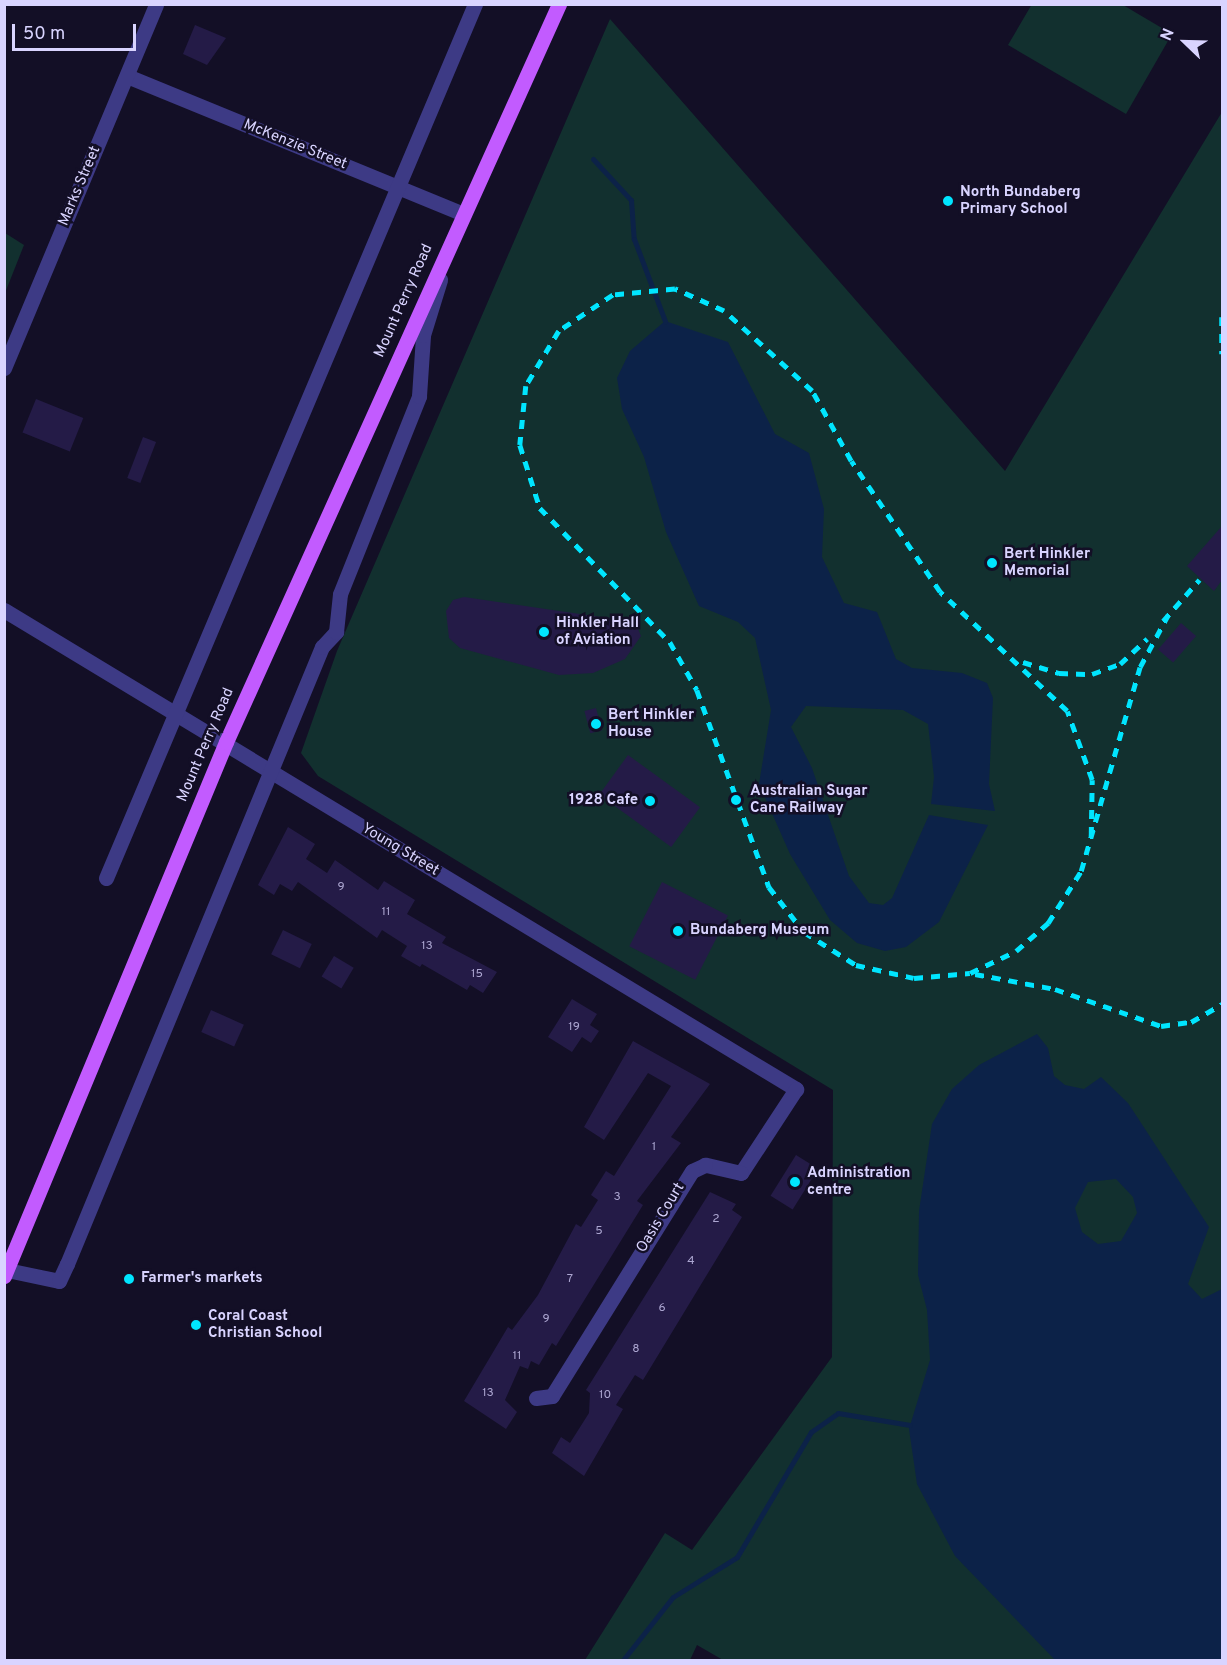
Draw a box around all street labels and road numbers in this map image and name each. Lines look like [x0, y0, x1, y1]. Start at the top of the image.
street label: McKenzie Street [241, 116, 349, 174]
street label: Marks Street [55, 143, 105, 229]
street label: Mount Perry Road [371, 242, 437, 360]
street label: Mount Perry Road [174, 685, 238, 805]
street label: Young Street [358, 820, 442, 880]
street label: Oasis Court [633, 1180, 689, 1256]

